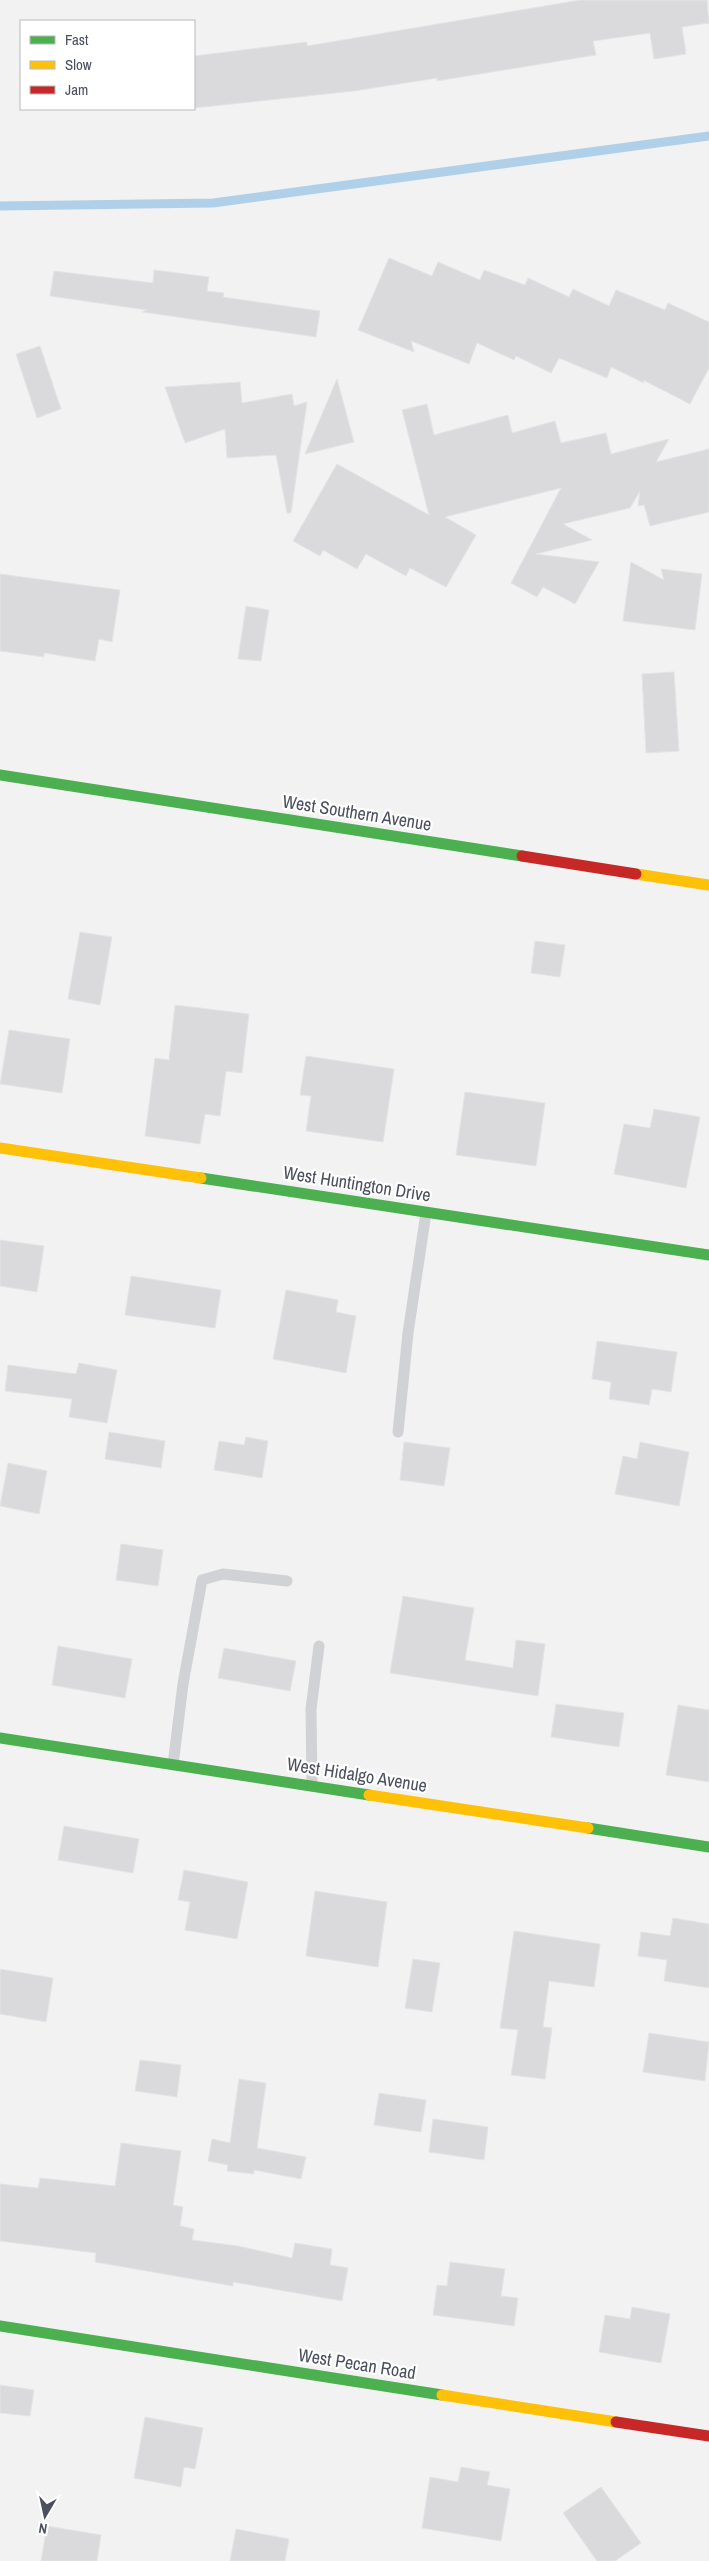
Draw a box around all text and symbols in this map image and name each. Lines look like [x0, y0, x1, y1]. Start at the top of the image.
legend [20, 20, 195, 110]
text: Fast [65, 29, 89, 50]
text: Slow [65, 54, 92, 75]
text: Jam [65, 79, 88, 100]
street label: West Southern Avenue [281, 788, 433, 837]
street label: West Huntington Drive [282, 1160, 433, 1208]
street label: West Hidalgo Avenue [285, 1751, 429, 1798]
street label: West Pecan Road [296, 2342, 418, 2385]
north arrow [20, 2491, 70, 2541]
text: N [37, 2519, 48, 2538]

